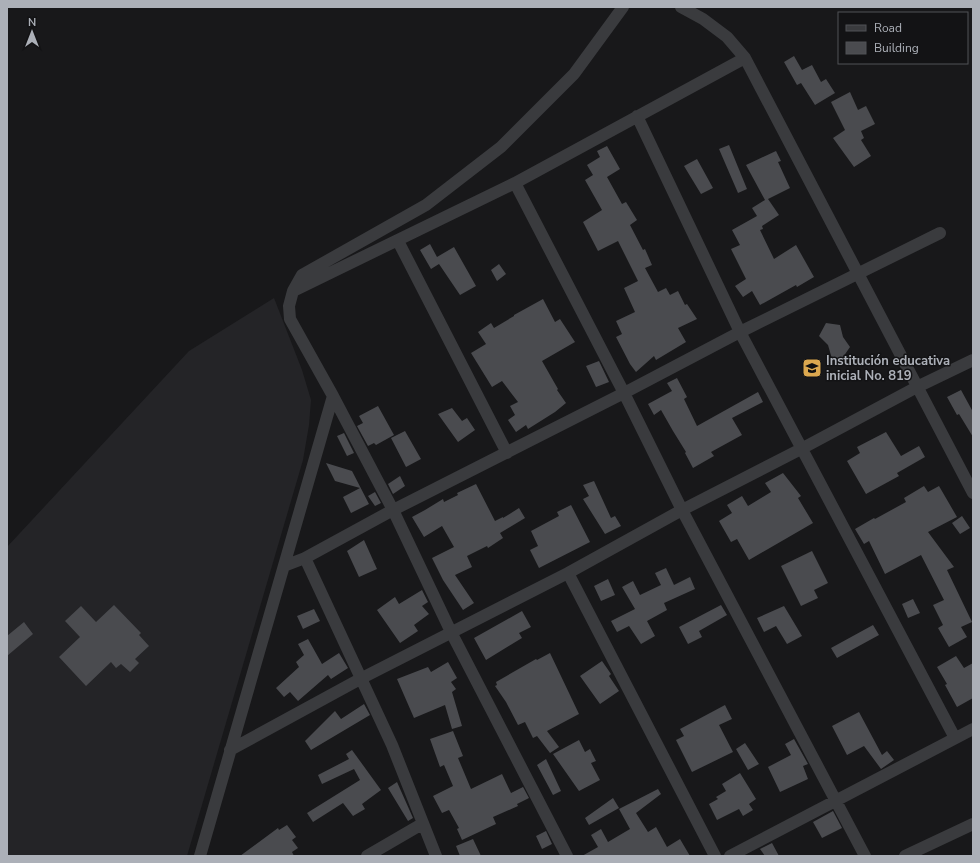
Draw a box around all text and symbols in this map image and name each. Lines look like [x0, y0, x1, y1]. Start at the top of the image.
north arrow [12, 12, 52, 52]
legend [838, 12, 968, 64]
text: N [28, 15, 36, 30]
text: Road [874, 20, 902, 36]
text: Building [874, 40, 919, 56]
place label: Institución educativa inicial No. 819 [826, 352, 950, 385]
school or university icon: Institución educativa inicial No. 819 [801, 357, 823, 379]

